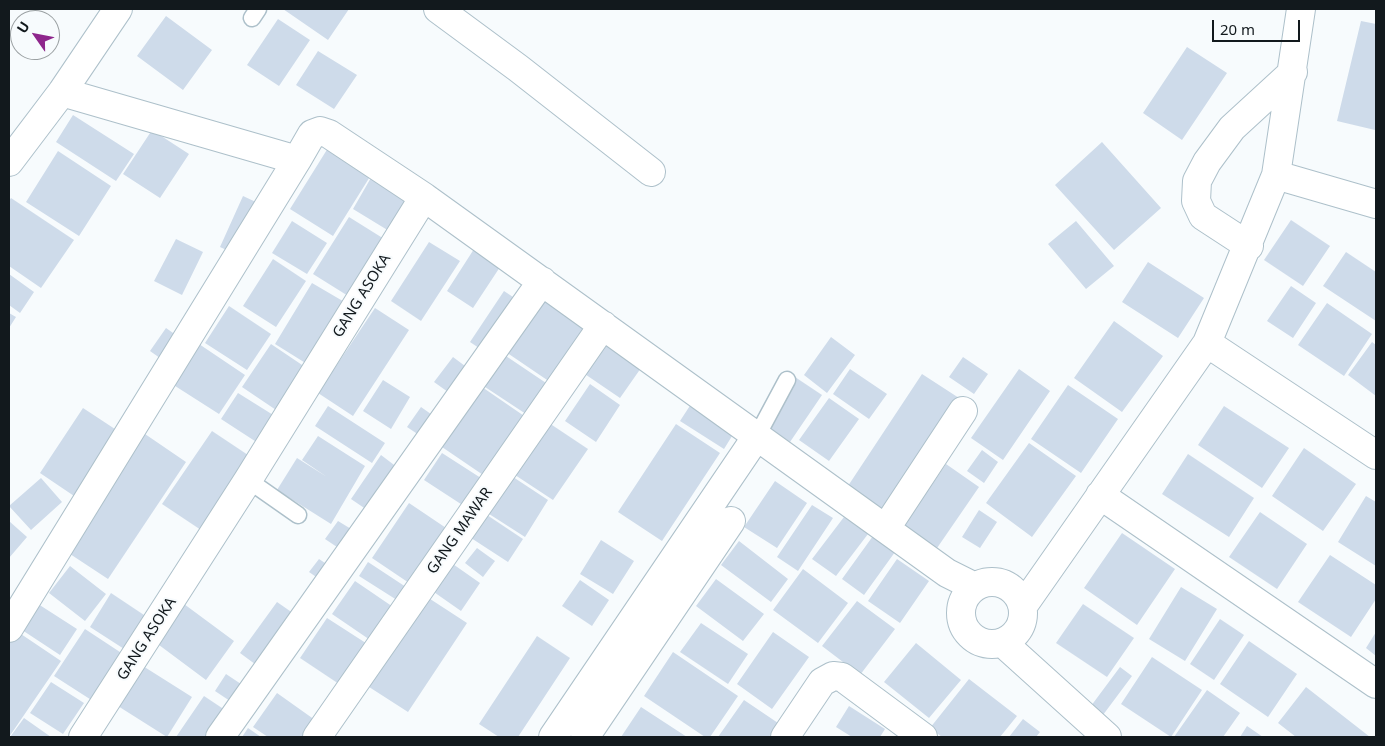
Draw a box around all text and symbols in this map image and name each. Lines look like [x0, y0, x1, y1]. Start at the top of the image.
north arrow [10, 10, 60, 60]
scale bar [1215, 10, 1302, 42]
text: U [12, 17, 34, 37]
text: 20 m [1220, 19, 1255, 39]
street label: GANG ASOKA [329, 251, 395, 341]
street label: GANG MAWAR [423, 484, 497, 578]
street label: GANG ASOKA [114, 594, 180, 684]

